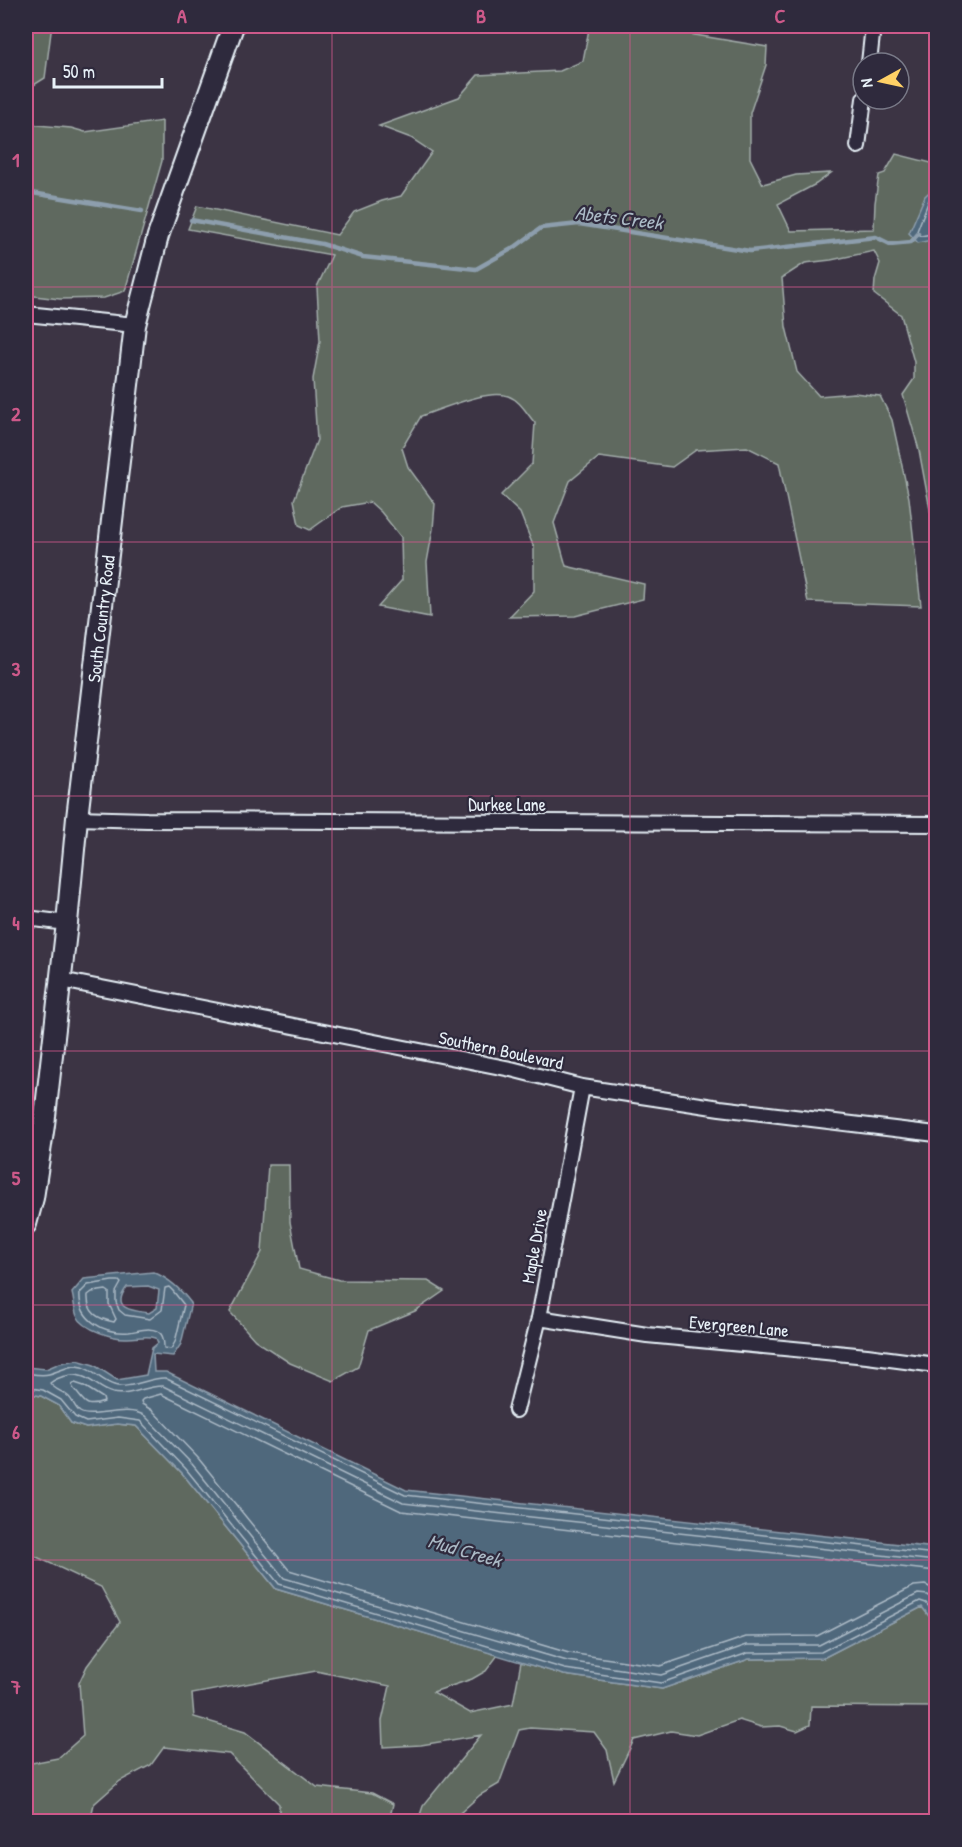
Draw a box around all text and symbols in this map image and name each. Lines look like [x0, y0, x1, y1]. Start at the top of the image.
text: A [177, 2, 187, 29]
text: B [476, 2, 486, 29]
text: C [775, 2, 786, 29]
scale bar [54, 51, 162, 89]
north arrow [851, 51, 911, 111]
text: 50 m [63, 59, 95, 84]
text: N [855, 77, 878, 89]
text: 1 [12, 146, 20, 173]
water label: Abets Creek [574, 198, 666, 236]
text: 2 [11, 400, 21, 427]
street label: South Country Road [81, 554, 120, 684]
text: 3 [12, 655, 21, 682]
street label: Durkee Lane [468, 792, 546, 817]
text: 4 [12, 909, 20, 936]
street label: Southern Boulevard [436, 1025, 566, 1075]
text: 5 [12, 1164, 21, 1191]
street label: Maple Drive [515, 1207, 553, 1285]
street label: Evergreen Lane [688, 1309, 790, 1343]
text: 6 [12, 1418, 20, 1445]
water label: Mud Creek [425, 1527, 506, 1574]
text: 7 [10, 1673, 21, 1700]

